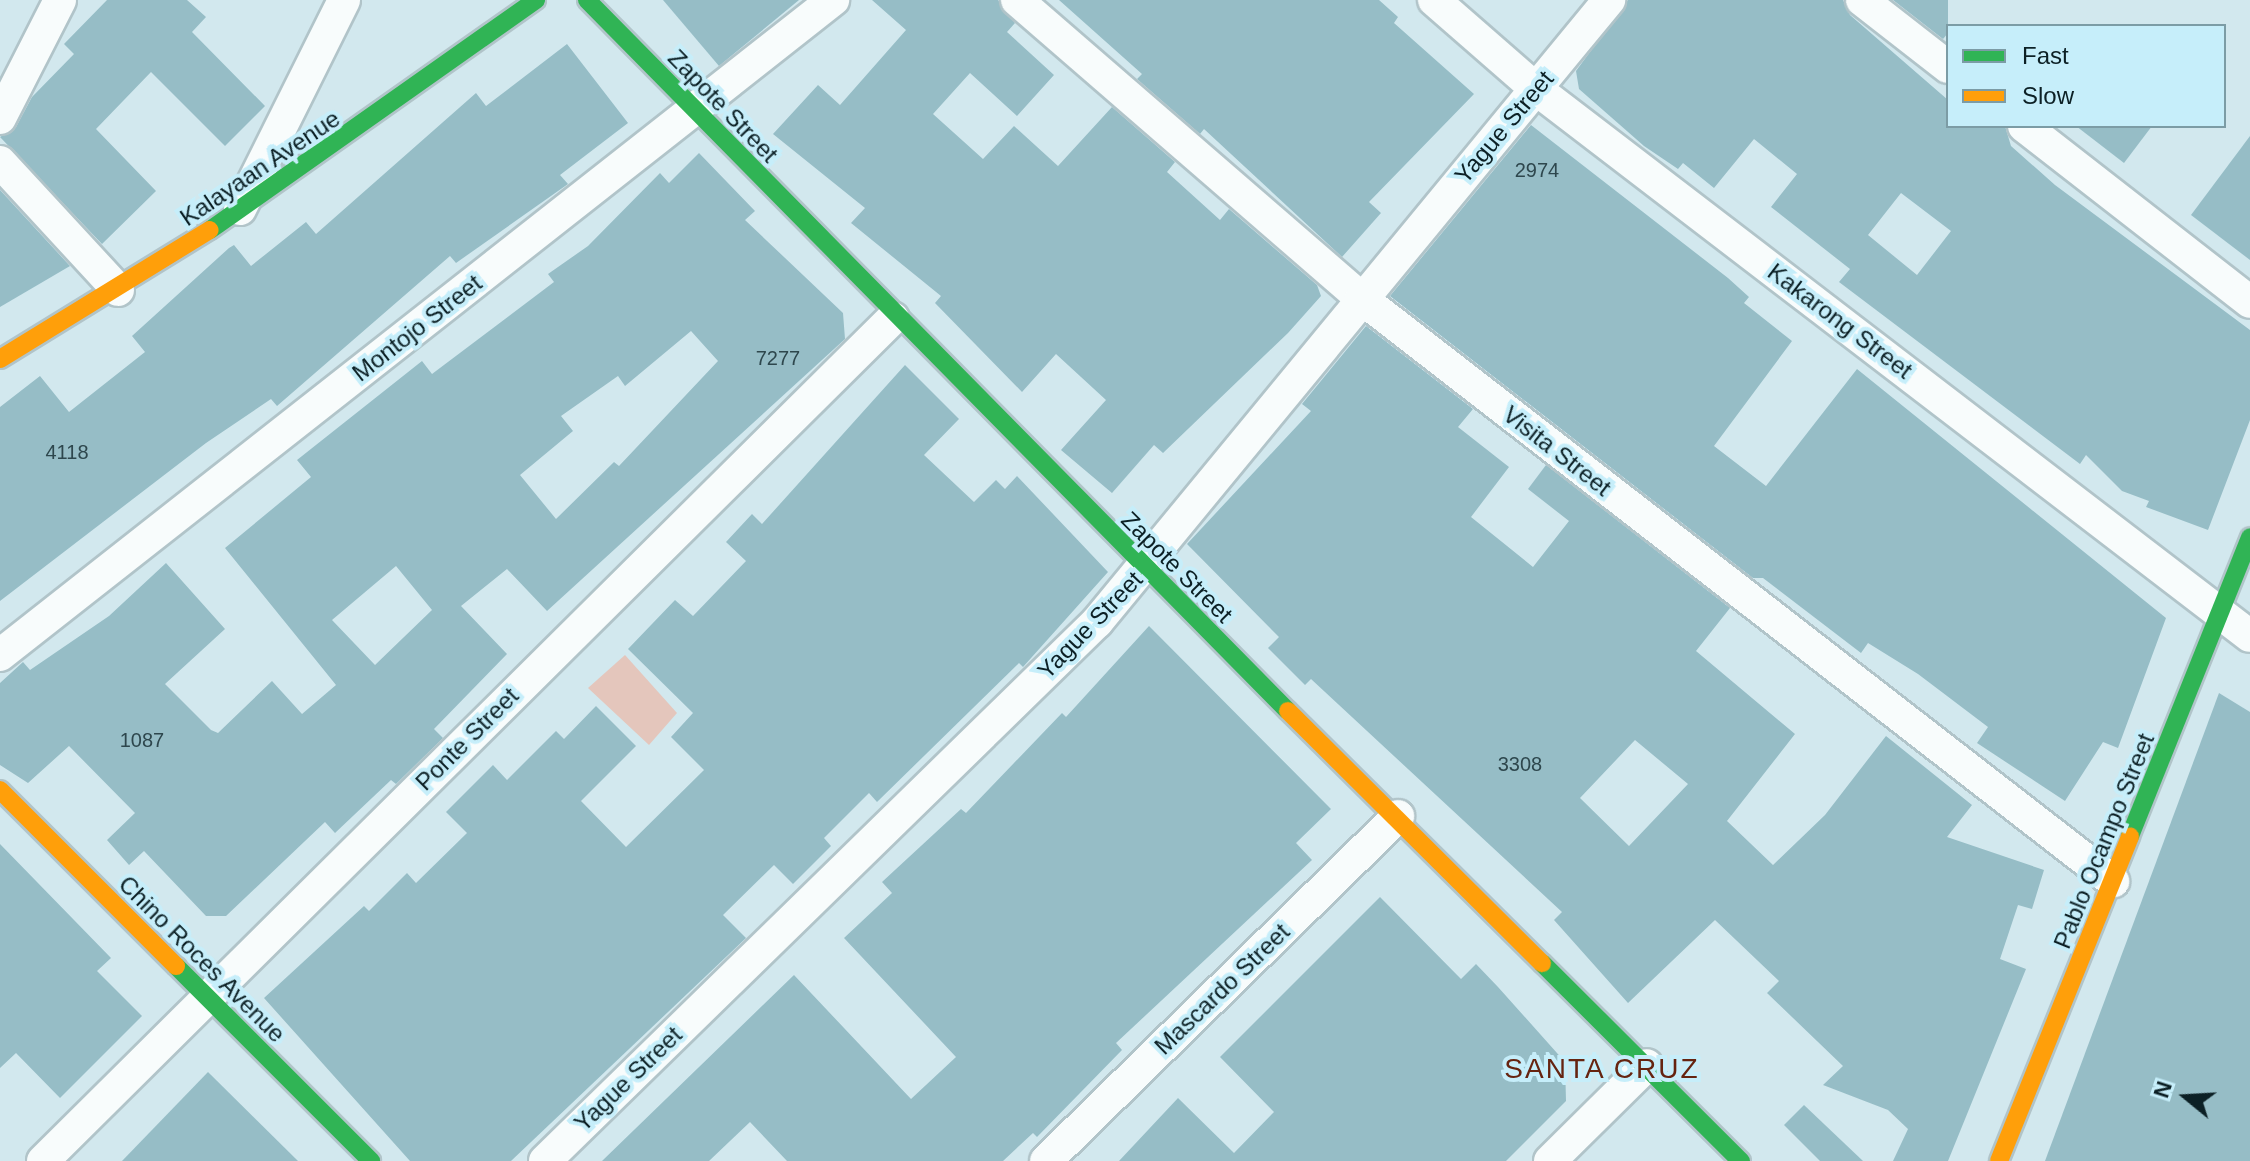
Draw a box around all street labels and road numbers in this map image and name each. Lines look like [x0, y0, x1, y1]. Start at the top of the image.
street label: Zapote Street [662, 44, 784, 168]
street label: Yague Street [1449, 65, 1559, 189]
street label: Kalayaan Avenue [174, 104, 346, 232]
street label: Kakarong Street [1762, 257, 1918, 385]
street label: Montojo Street [347, 269, 487, 387]
street label: Visita Street [1497, 400, 1617, 502]
street label: Zapote Street [1115, 505, 1239, 629]
street label: Yague Street [1032, 565, 1148, 685]
street label: Ponte Street [410, 682, 524, 796]
street label: Pablo Ocampo Street [2048, 729, 2160, 953]
street label: Chino Roces Avenue [112, 869, 292, 1049]
street label: Mascardo Street [1149, 917, 1295, 1061]
street label: Yague Street [568, 1021, 688, 1137]

